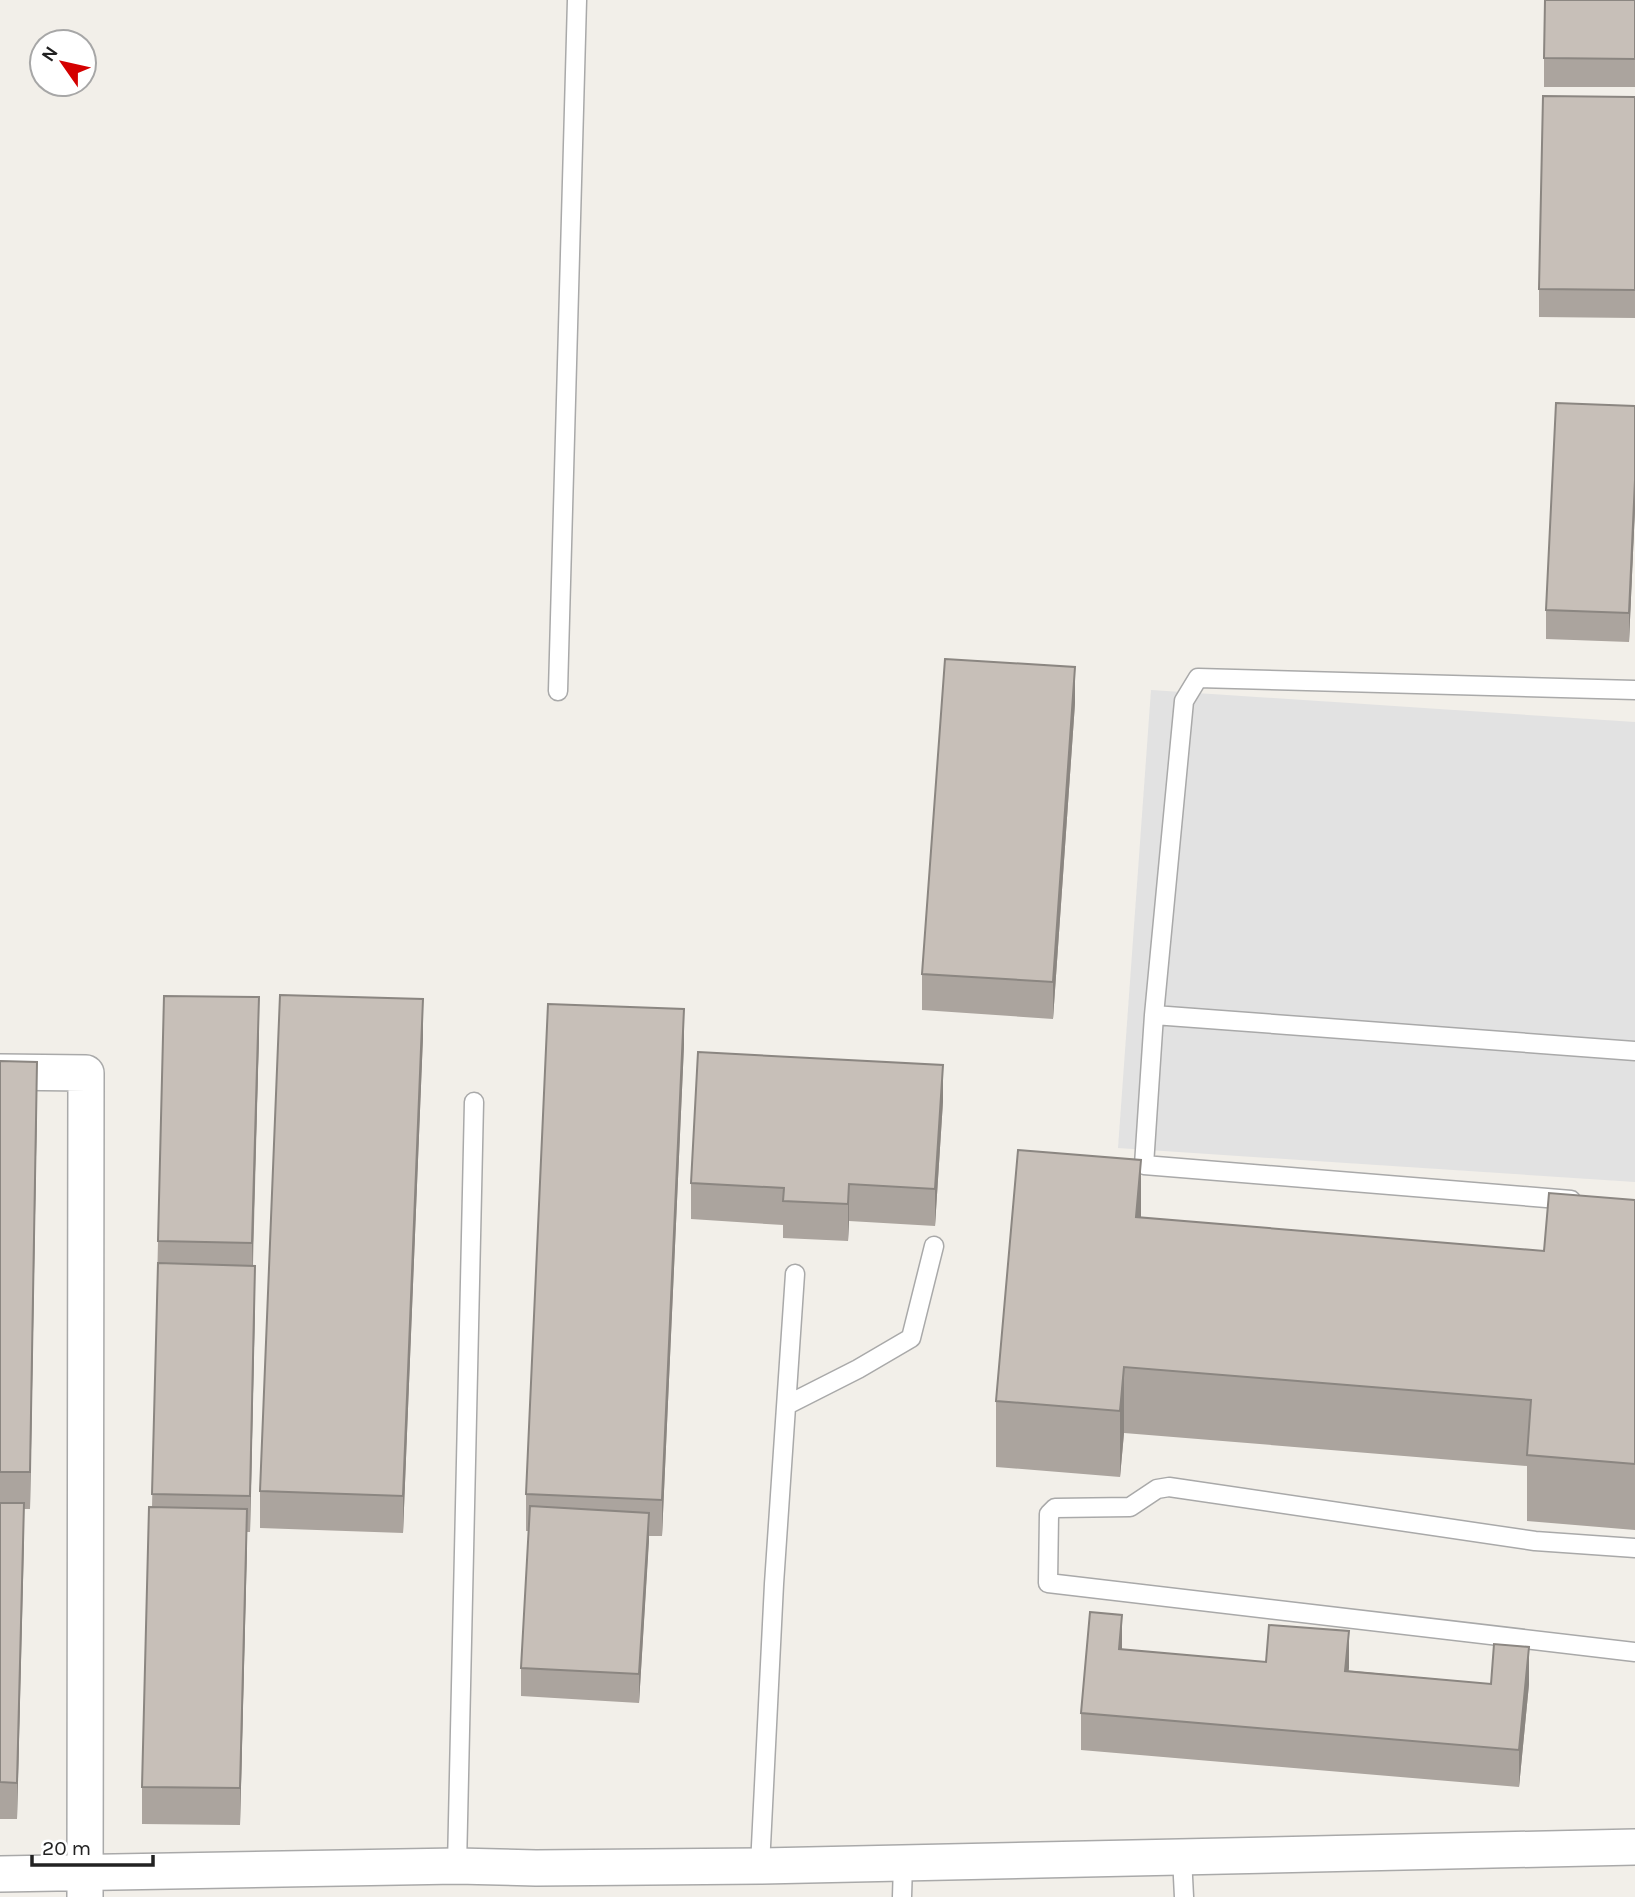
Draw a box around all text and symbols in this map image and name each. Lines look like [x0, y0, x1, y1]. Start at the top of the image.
north arrow [28, 28, 98, 98]
text: N [37, 42, 63, 66]
scale bar [32, 1824, 152, 1868]
text: 20 m [42, 1836, 91, 1860]

